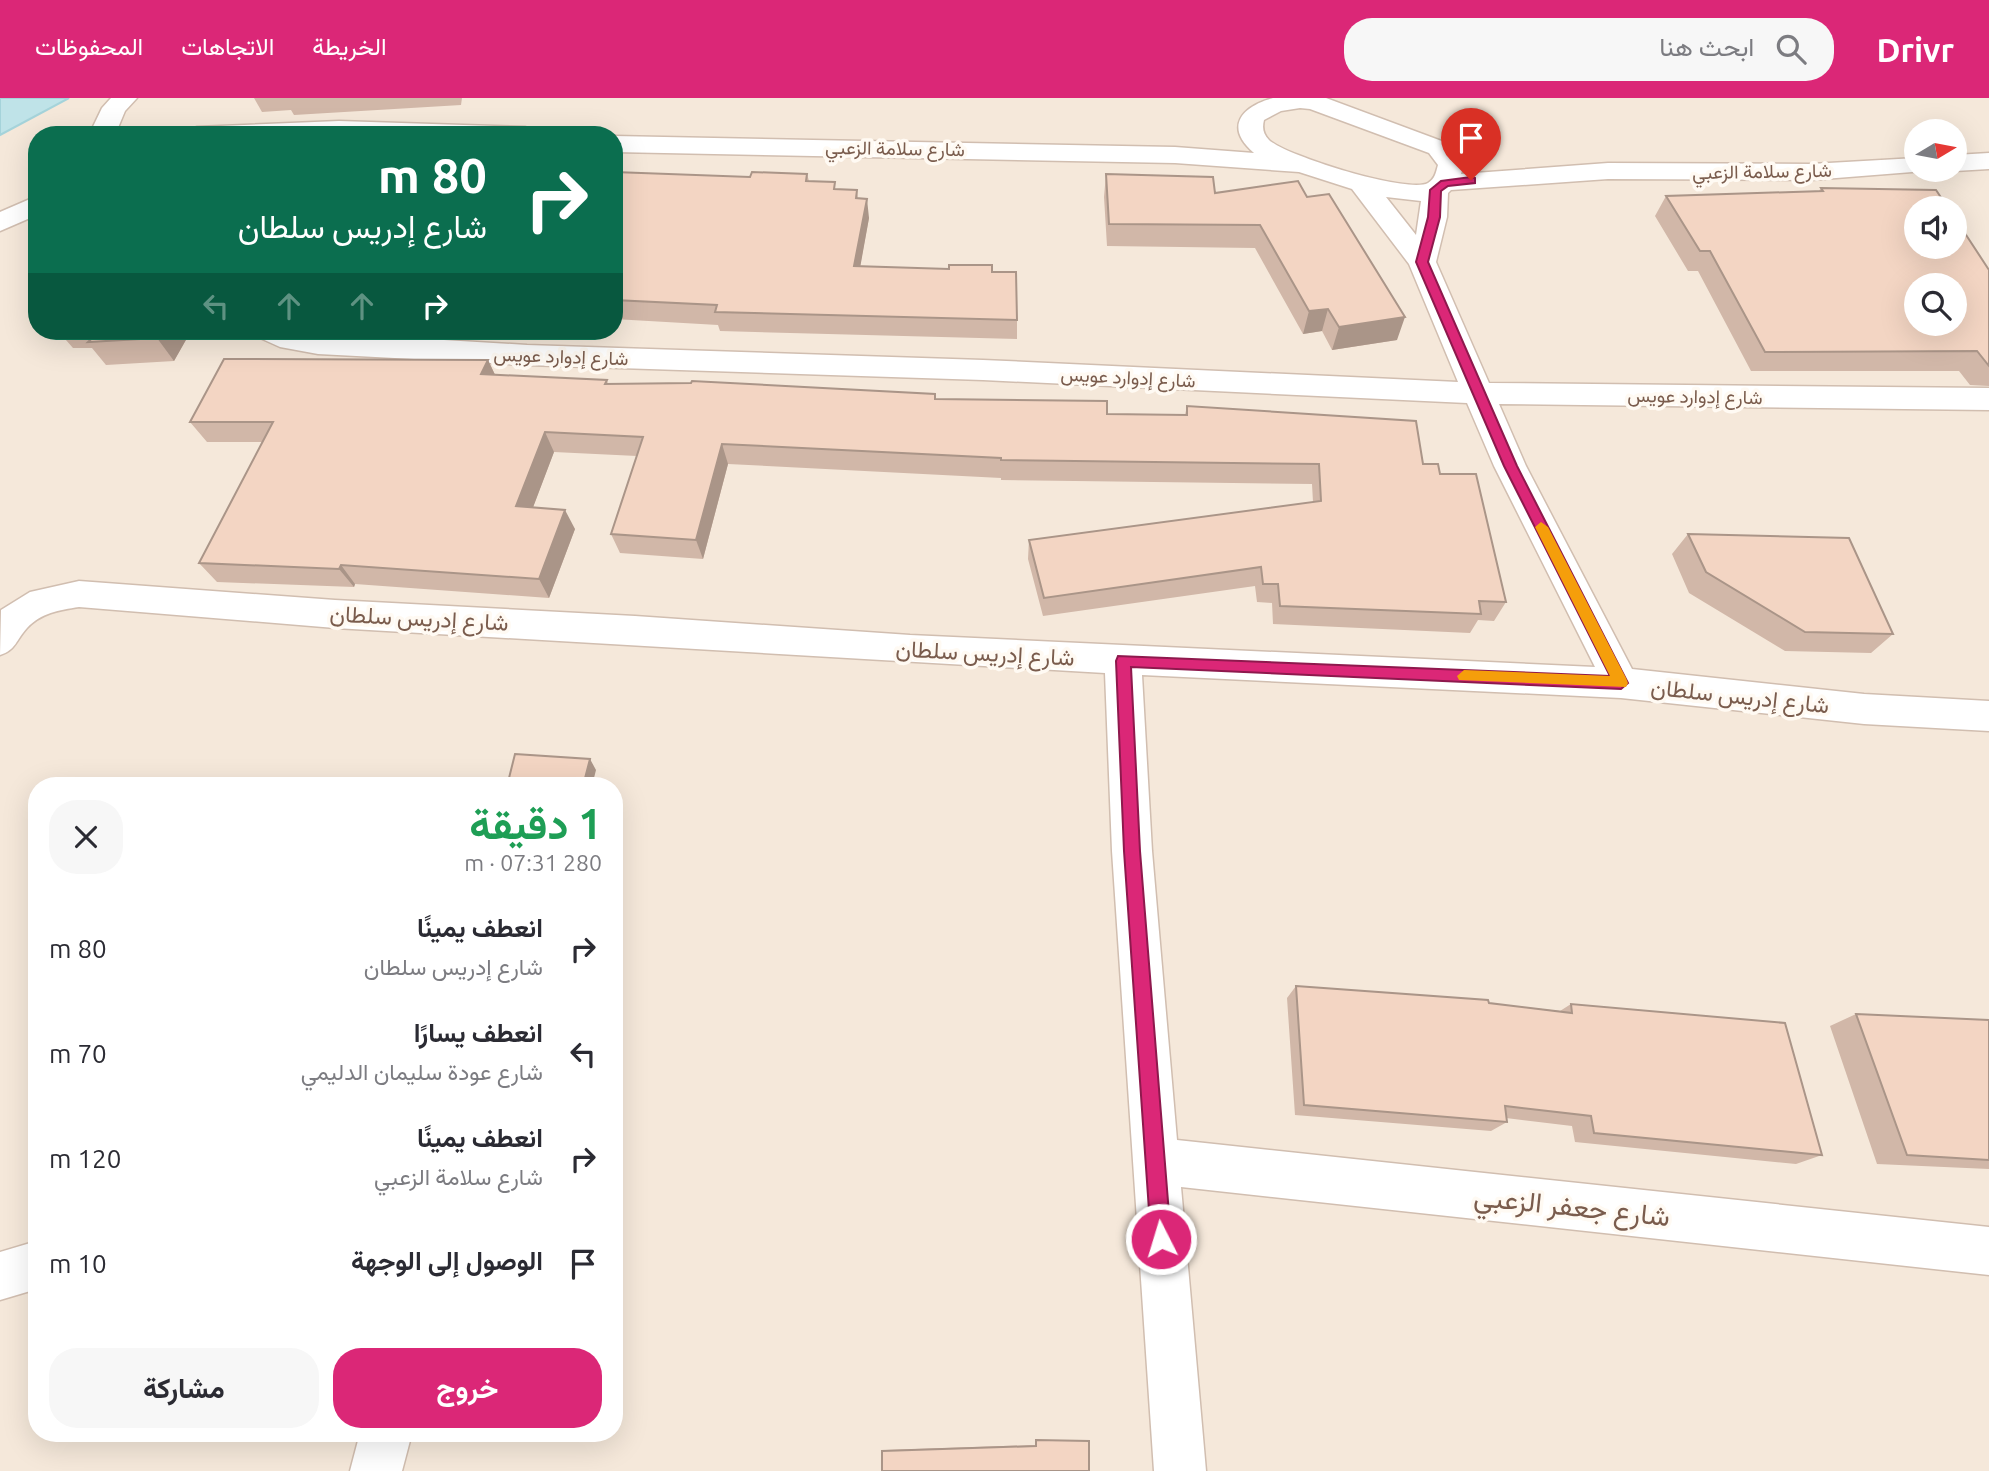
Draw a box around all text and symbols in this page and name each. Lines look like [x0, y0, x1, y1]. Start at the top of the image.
search box [1344, 18, 1834, 81]
icon: search [1772, 30, 1810, 68]
text: Drivr [1876, 31, 1954, 68]
text: ابحث هنا [1659, 32, 1754, 61]
text: المحفوظات [35, 33, 143, 60]
text: الاتجاهات [181, 33, 274, 60]
text: الخريطة [312, 33, 387, 60]
pin [1441, 108, 1501, 180]
icon: arrive [1452, 119, 1490, 157]
north arrow [1904, 119, 1967, 182]
map controls [1904, 119, 1967, 336]
street label: شارع سلامة الزعبي [825, 136, 965, 165]
text: 80 m [378, 147, 487, 202]
icon: right [511, 154, 602, 245]
street label: شارع سلامة الزعبي [1692, 159, 1832, 188]
button: sound [1904, 196, 1967, 259]
text: شارع إدريس سلطان [238, 208, 487, 244]
button: search [1904, 273, 1967, 336]
icon: left [197, 287, 235, 325]
icon: ahead [270, 287, 308, 325]
icon: ahead [343, 287, 381, 325]
icon: right [416, 287, 454, 325]
street label: شارع إدوارد عويس [493, 343, 629, 371]
street label: شارع إدوارد عويس [1060, 362, 1196, 394]
street label: شارع إدوارد عويس [1627, 384, 1763, 410]
street label: شارع إدريس سلطان [329, 600, 509, 639]
street label: شارع إدريس سلطان [895, 635, 1075, 674]
street label: شارع إدريس سلطان [1649, 674, 1830, 721]
button: close [49, 800, 123, 874]
text: 1 دقيقة [469, 800, 602, 847]
text: 280 m · 07:31 [464, 850, 602, 875]
text: انعطف يمينًا [417, 913, 543, 942]
icon: right [564, 930, 602, 968]
text: 80 m [49, 934, 107, 963]
text: شارع إدريس سلطان [364, 954, 543, 979]
text: انعطف يسارًا [414, 1018, 543, 1047]
icon: left [564, 1035, 602, 1073]
text: 70 m [49, 1039, 107, 1068]
text: شارع عودة سليمان الدليمي [301, 1059, 543, 1084]
text: انعطف يمينًا [417, 1123, 543, 1152]
icon: right [564, 1140, 602, 1178]
text: 120 m [49, 1144, 121, 1173]
text: شارع سلامة الزعبي [374, 1164, 543, 1189]
street label: شارع جعفر الزعبي [1472, 1180, 1672, 1239]
position arrow [1124, 1202, 1198, 1276]
icon: arrive [564, 1245, 602, 1283]
text: الوصول إلى الوجهة [351, 1246, 543, 1275]
text: 10 m [49, 1249, 107, 1278]
button: مشاركة [49, 1348, 319, 1428]
button: خروج [333, 1348, 602, 1428]

